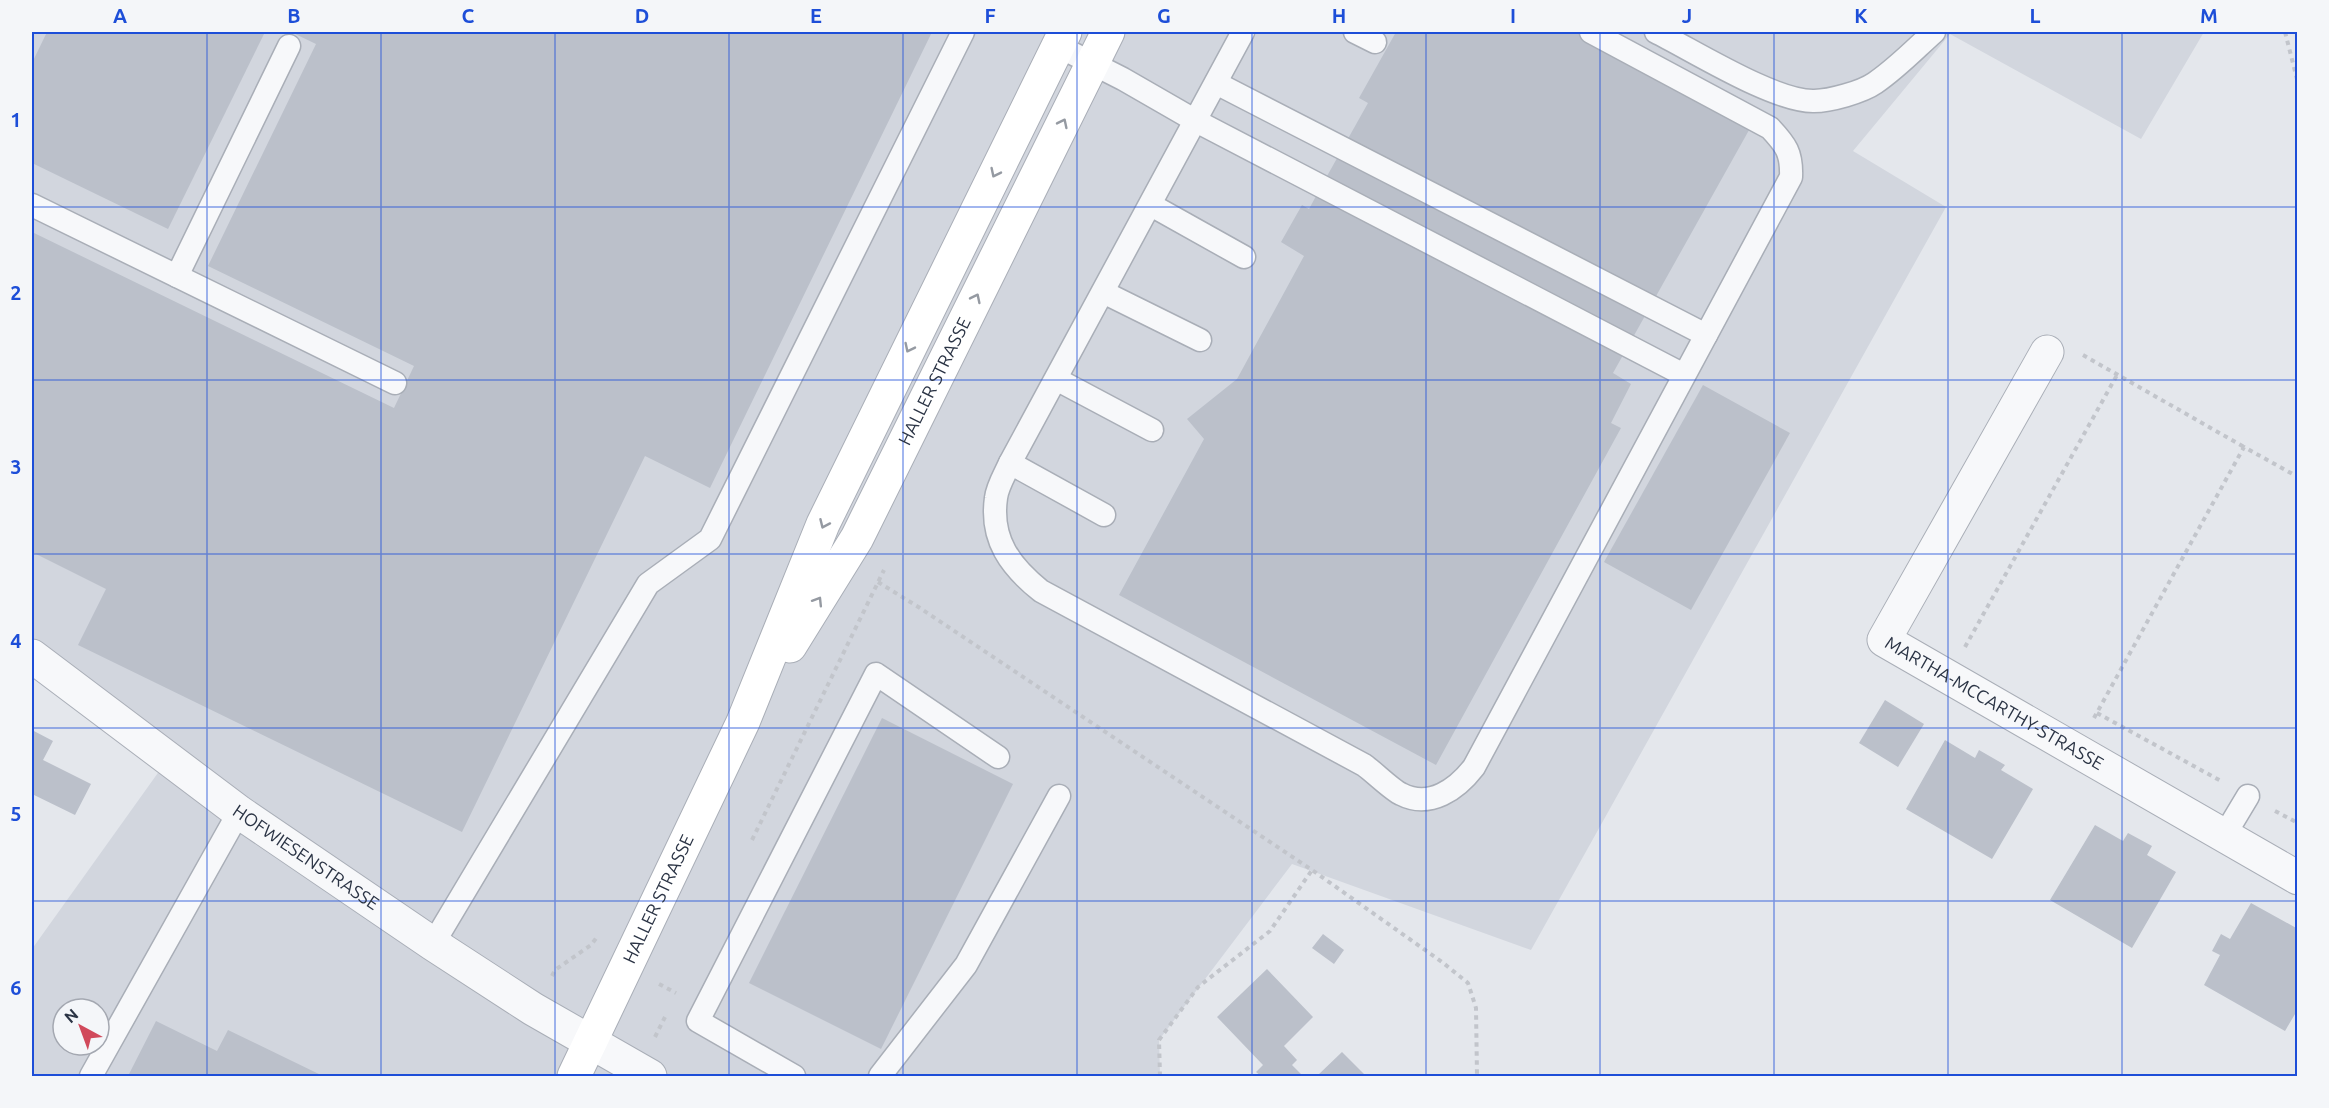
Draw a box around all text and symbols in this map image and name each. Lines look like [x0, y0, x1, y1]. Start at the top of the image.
text: A [113, 4, 127, 27]
text: B [287, 4, 301, 27]
text: C [462, 4, 475, 27]
text: D [635, 4, 649, 27]
text: E [810, 4, 822, 27]
text: F [984, 4, 996, 27]
text: G [1157, 4, 1171, 27]
text: H [1332, 4, 1346, 27]
text: I [1510, 4, 1516, 27]
text: J [1682, 4, 1692, 27]
text: K [1854, 4, 1868, 27]
text: L [2030, 4, 2041, 27]
text: M [2200, 4, 2218, 27]
text: 1 [10, 108, 22, 131]
one-way arrow [1056, 119, 1067, 129]
one-way arrow [991, 167, 1003, 178]
text: 2 [10, 281, 22, 304]
one-way arrow [969, 293, 981, 304]
street label: HALLER STRASSE [894, 314, 974, 448]
one-way arrow [905, 342, 917, 353]
text: 3 [10, 455, 22, 478]
one-way arrow [819, 517, 831, 528]
one-way arrow [811, 597, 823, 607]
text: 4 [10, 629, 22, 652]
street label: MARTHA-MCCARTHY-STRASSE [1882, 632, 2107, 773]
street label: HOFWIESENSTRASSE [230, 800, 383, 913]
text: 5 [10, 802, 22, 825]
street label: HALLER STRASSE [618, 831, 697, 966]
text: 6 [10, 976, 22, 999]
north arrow [51, 997, 111, 1057]
text: N [61, 1005, 82, 1026]

